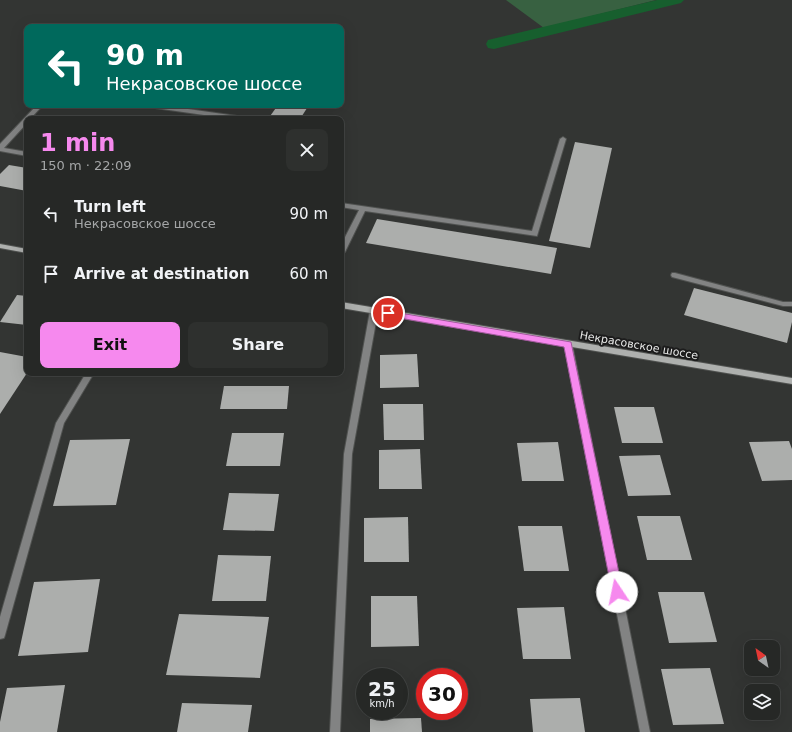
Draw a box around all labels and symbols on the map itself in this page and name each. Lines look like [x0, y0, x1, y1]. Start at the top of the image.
pin [371, 296, 405, 330]
street label: Некрасовское шоссе [579, 329, 699, 362]
position arrow [596, 571, 638, 613]
north arrow [744, 640, 780, 676]
speed limit sign: 30 [416, 668, 468, 720]

